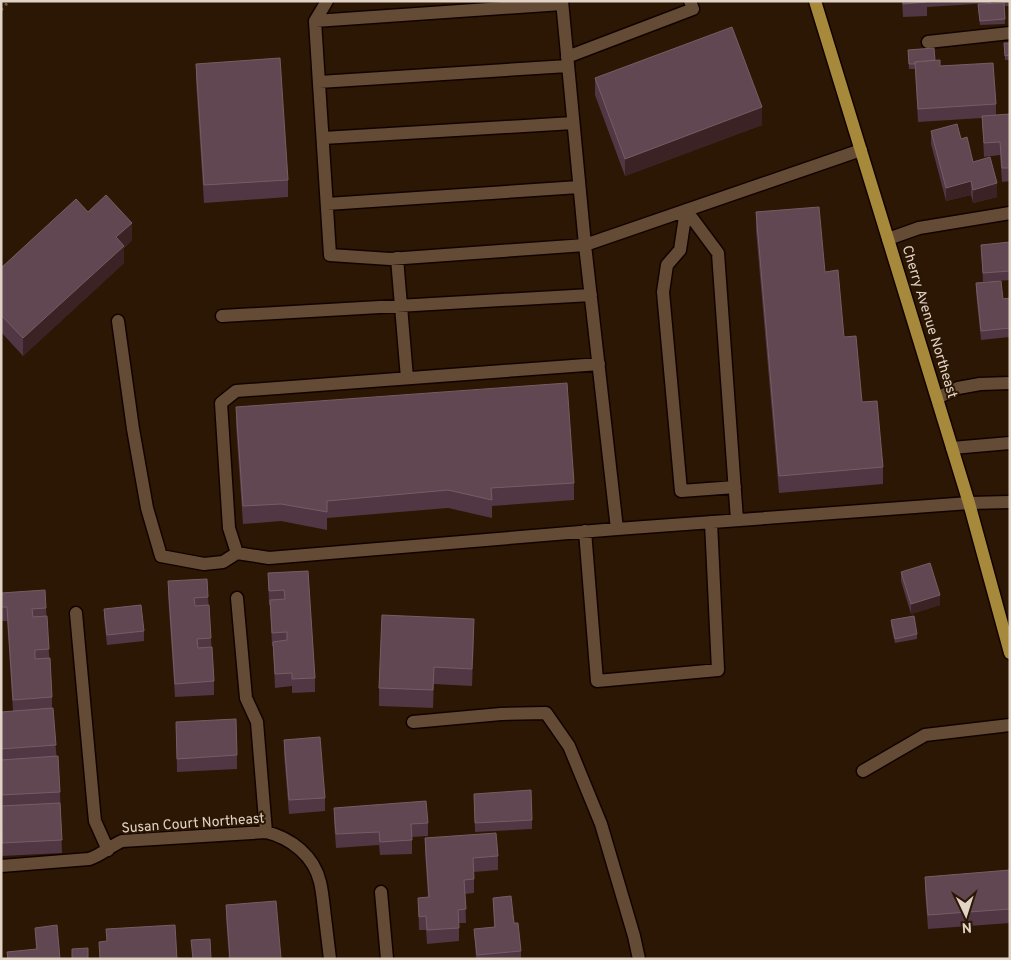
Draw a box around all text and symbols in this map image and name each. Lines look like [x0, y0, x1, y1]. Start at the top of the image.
street label: Cherry Avenue Northeast [898, 243, 960, 401]
street label: Susan Court Northeast [121, 811, 265, 837]
north arrow [941, 890, 991, 940]
text: N [961, 918, 972, 935]

